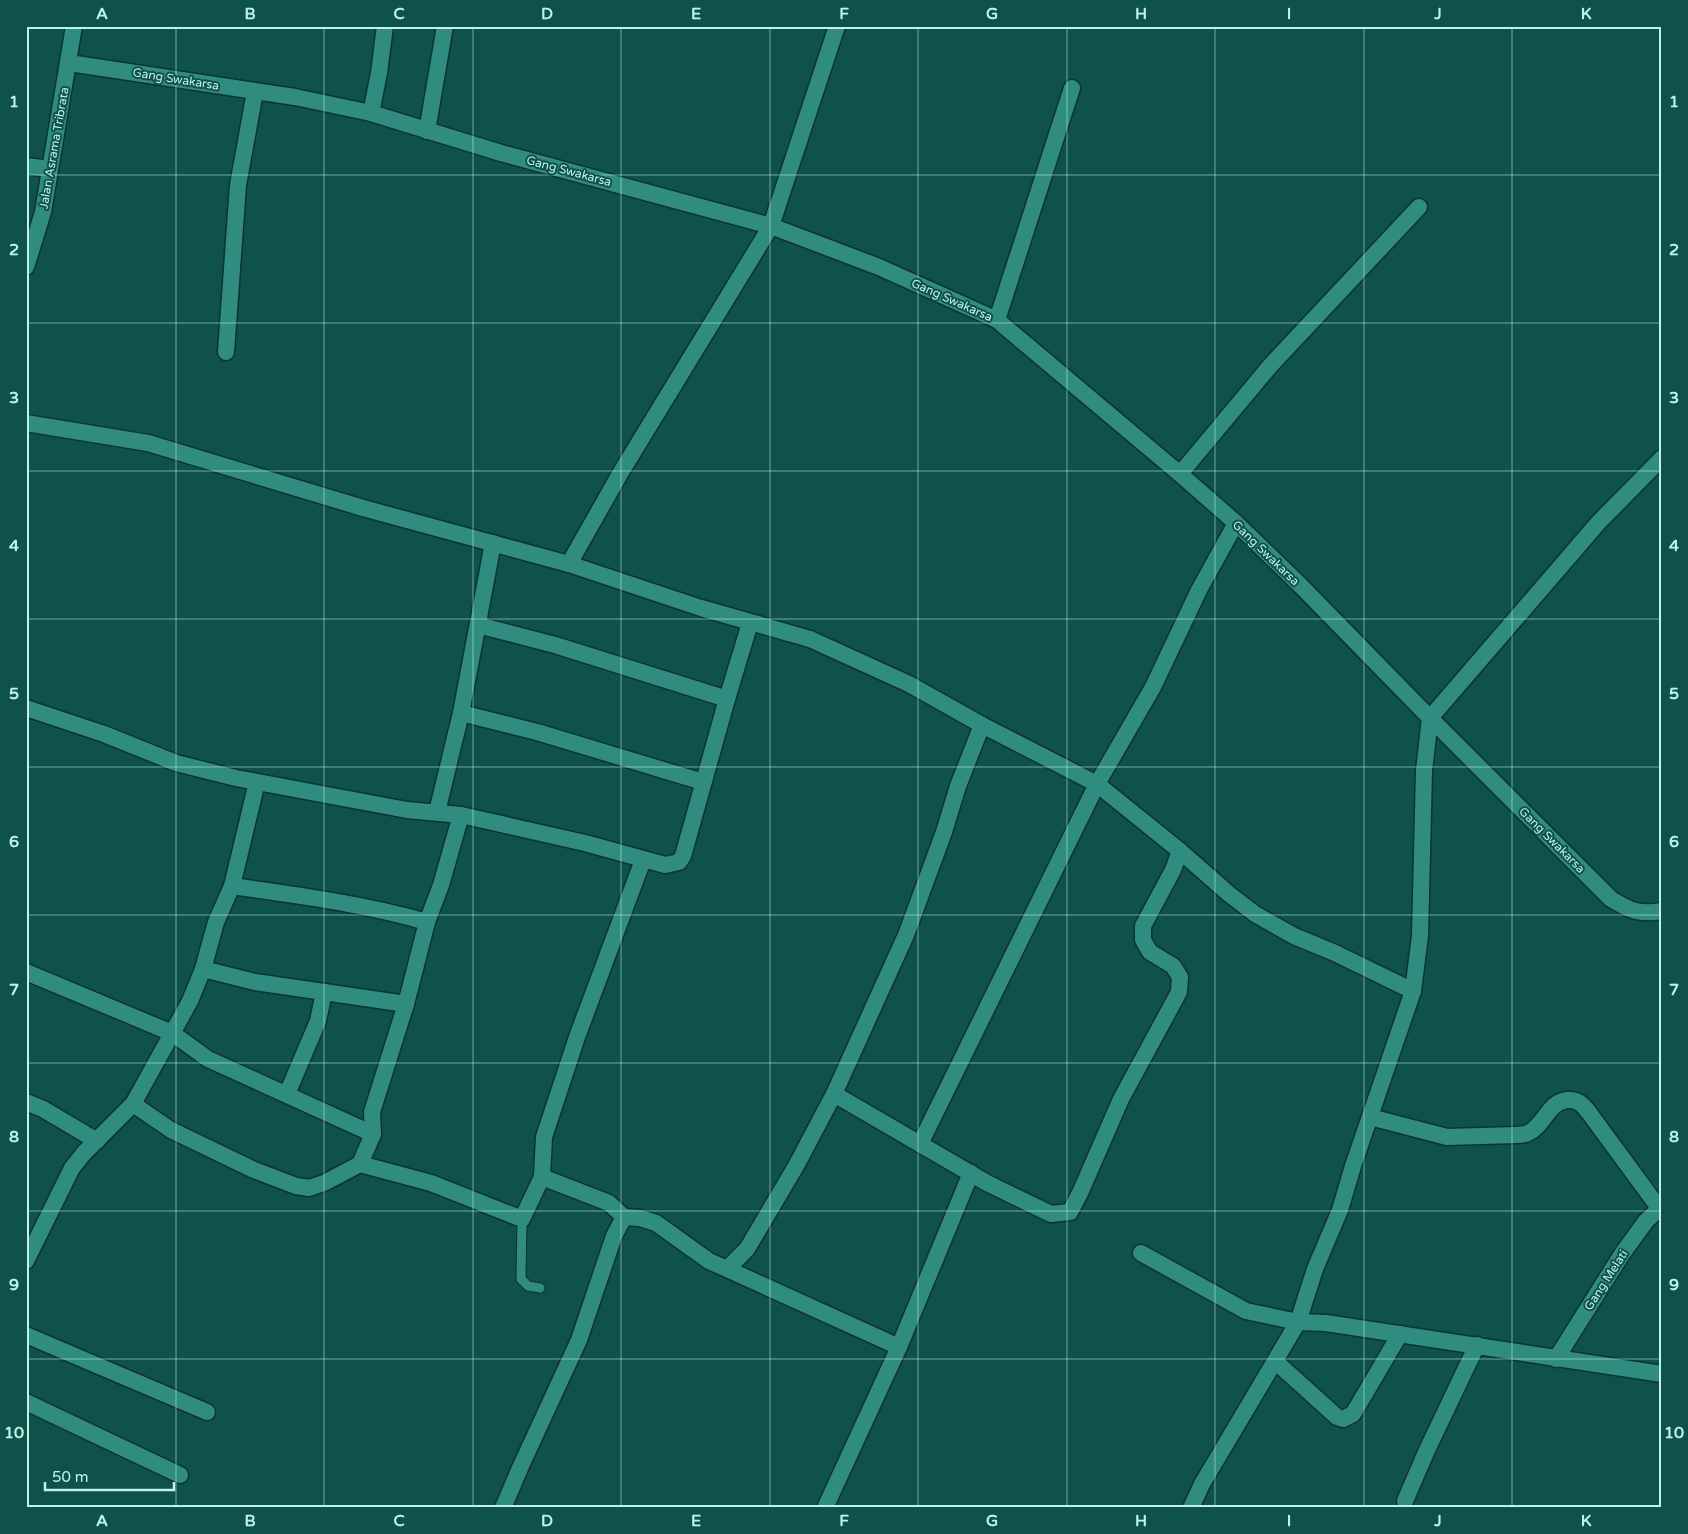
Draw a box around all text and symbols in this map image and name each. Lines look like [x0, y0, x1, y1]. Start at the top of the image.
text: A [96, 4, 108, 24]
text: B [244, 4, 256, 24]
text: C [393, 4, 405, 24]
text: D [541, 4, 553, 24]
text: E [691, 4, 701, 24]
text: F [839, 4, 849, 24]
text: G [986, 4, 998, 24]
text: H [1135, 4, 1147, 24]
text: I [1287, 4, 1291, 24]
text: J [1433, 4, 1442, 24]
text: K [1581, 4, 1592, 24]
street label: Gang Swakarsa [132, 65, 220, 93]
street label: Jalan Asrama Tribrata [36, 86, 72, 210]
text: 1 [9, 92, 19, 112]
text: 1 [1669, 92, 1679, 112]
street label: Gang Swakarsa [525, 153, 613, 189]
text: 2 [9, 240, 19, 260]
text: 2 [1669, 240, 1679, 260]
street label: Gang Swakarsa [909, 276, 995, 324]
text: 3 [9, 388, 19, 408]
text: 3 [1669, 388, 1679, 408]
street label: Gang Swakarsa [1230, 518, 1302, 588]
text: 4 [9, 536, 19, 556]
text: 4 [1669, 536, 1679, 556]
text: 5 [9, 684, 19, 704]
text: 5 [1669, 684, 1679, 704]
street label: Gang Swakarsa [1516, 804, 1588, 876]
text: 6 [9, 832, 19, 852]
text: 6 [1669, 832, 1679, 852]
text: 7 [9, 980, 19, 1000]
text: 7 [1669, 980, 1679, 1000]
text: 8 [9, 1127, 19, 1147]
text: 8 [1669, 1127, 1679, 1147]
street label: Gang Melati [1581, 1247, 1631, 1313]
text: 9 [9, 1275, 19, 1295]
text: 9 [1669, 1275, 1679, 1295]
text: 10 [4, 1423, 24, 1443]
text: 10 [1664, 1423, 1684, 1443]
scale bar [45, 1459, 174, 1491]
text: 50 m [52, 1468, 89, 1486]
text: A [96, 1511, 108, 1531]
text: B [244, 1511, 256, 1531]
text: C [393, 1511, 405, 1531]
text: D [541, 1511, 553, 1531]
text: E [691, 1511, 701, 1531]
text: F [839, 1511, 849, 1531]
text: G [986, 1511, 998, 1531]
text: H [1135, 1511, 1147, 1531]
text: I [1287, 1511, 1291, 1531]
text: J [1433, 1511, 1442, 1531]
text: K [1581, 1511, 1592, 1531]

